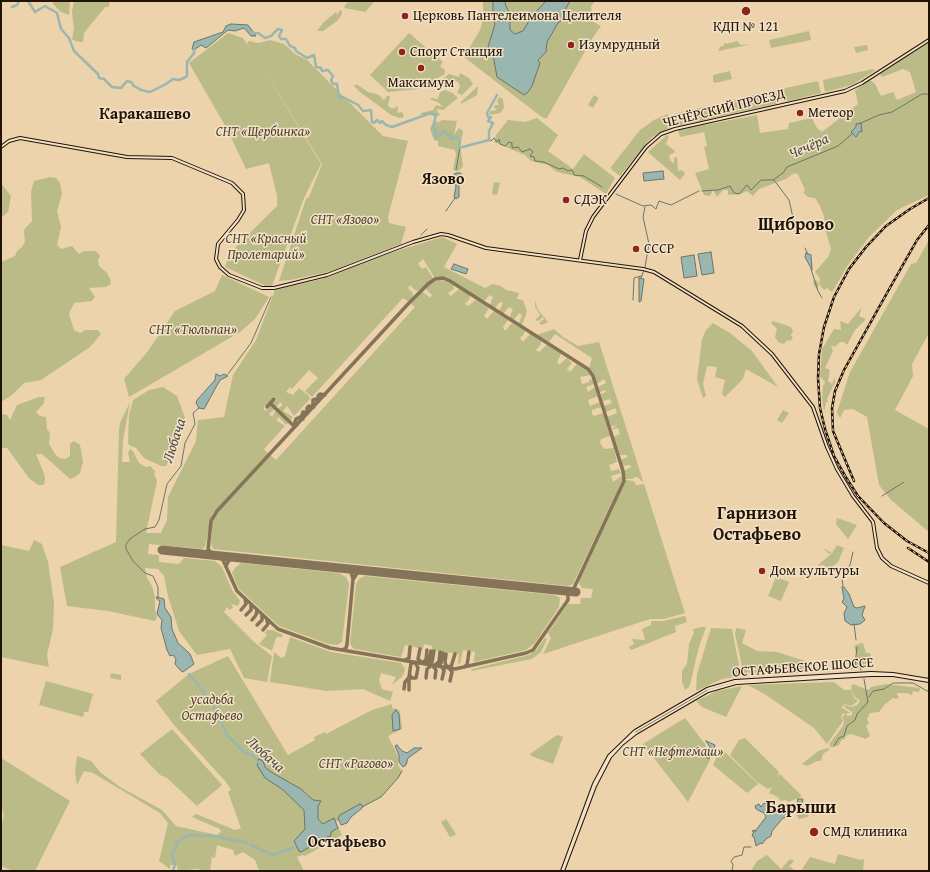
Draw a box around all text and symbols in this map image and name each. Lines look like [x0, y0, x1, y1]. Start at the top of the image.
marker: КДП № 121 [740, 5, 752, 17]
place label: Церковь Пантелеимона Целителя [413, 8, 622, 24]
marker: Церковь Пантелеимона Целителя [400, 11, 410, 21]
place label: КДП № 121 [713, 19, 779, 35]
place label: Изумрудный [579, 37, 660, 53]
marker: Изумрудный [566, 40, 576, 50]
place label: Спорт Станция [410, 44, 503, 60]
marker: Спорт Станция [397, 47, 407, 57]
marker: Максимум [416, 63, 426, 73]
place label: Максимум [388, 75, 454, 91]
street label: ЧЕЧЁРСКИЙ ПРОЕЗД [661, 86, 787, 132]
district label: Каракашево [99, 105, 191, 125]
place label: Метеор [808, 105, 854, 121]
marker: Метеор [795, 108, 805, 118]
park label: СНТ «Щербинка» [216, 124, 310, 140]
water label: Чечёра [786, 130, 832, 164]
district label: Язово [422, 170, 464, 190]
place label: СДЭК [574, 192, 607, 208]
marker: СДЭК [561, 195, 571, 205]
park label: СНТ «Язово» [311, 212, 379, 228]
district label: Щиброво [758, 214, 834, 236]
park label: СНТ «Красный Пролетарий» [225, 231, 307, 264]
place label: СССР [644, 241, 674, 257]
marker: СССР [631, 244, 641, 254]
park label: СНТ «Тюльпан» [149, 322, 237, 338]
water label: Любача [159, 417, 191, 465]
district label: Гарнизон Остафьево [713, 503, 801, 546]
place label: Дом культуры [770, 563, 859, 579]
marker: Дом культуры [757, 566, 767, 576]
street label: ОСТАФЬЕВСКОЕ ШОССЕ [732, 655, 874, 681]
park label: усадьба Остафьево [182, 692, 242, 724]
water label: Любача [242, 733, 288, 777]
park label: СНТ «Нефтемаш» [623, 744, 723, 760]
park label: СНТ «Рагово» [319, 756, 393, 772]
district label: Барыши [766, 797, 836, 819]
place label: СМД клиника [823, 824, 907, 840]
marker: СМД клиника [808, 826, 820, 838]
district label: Остафьево [308, 833, 386, 853]

